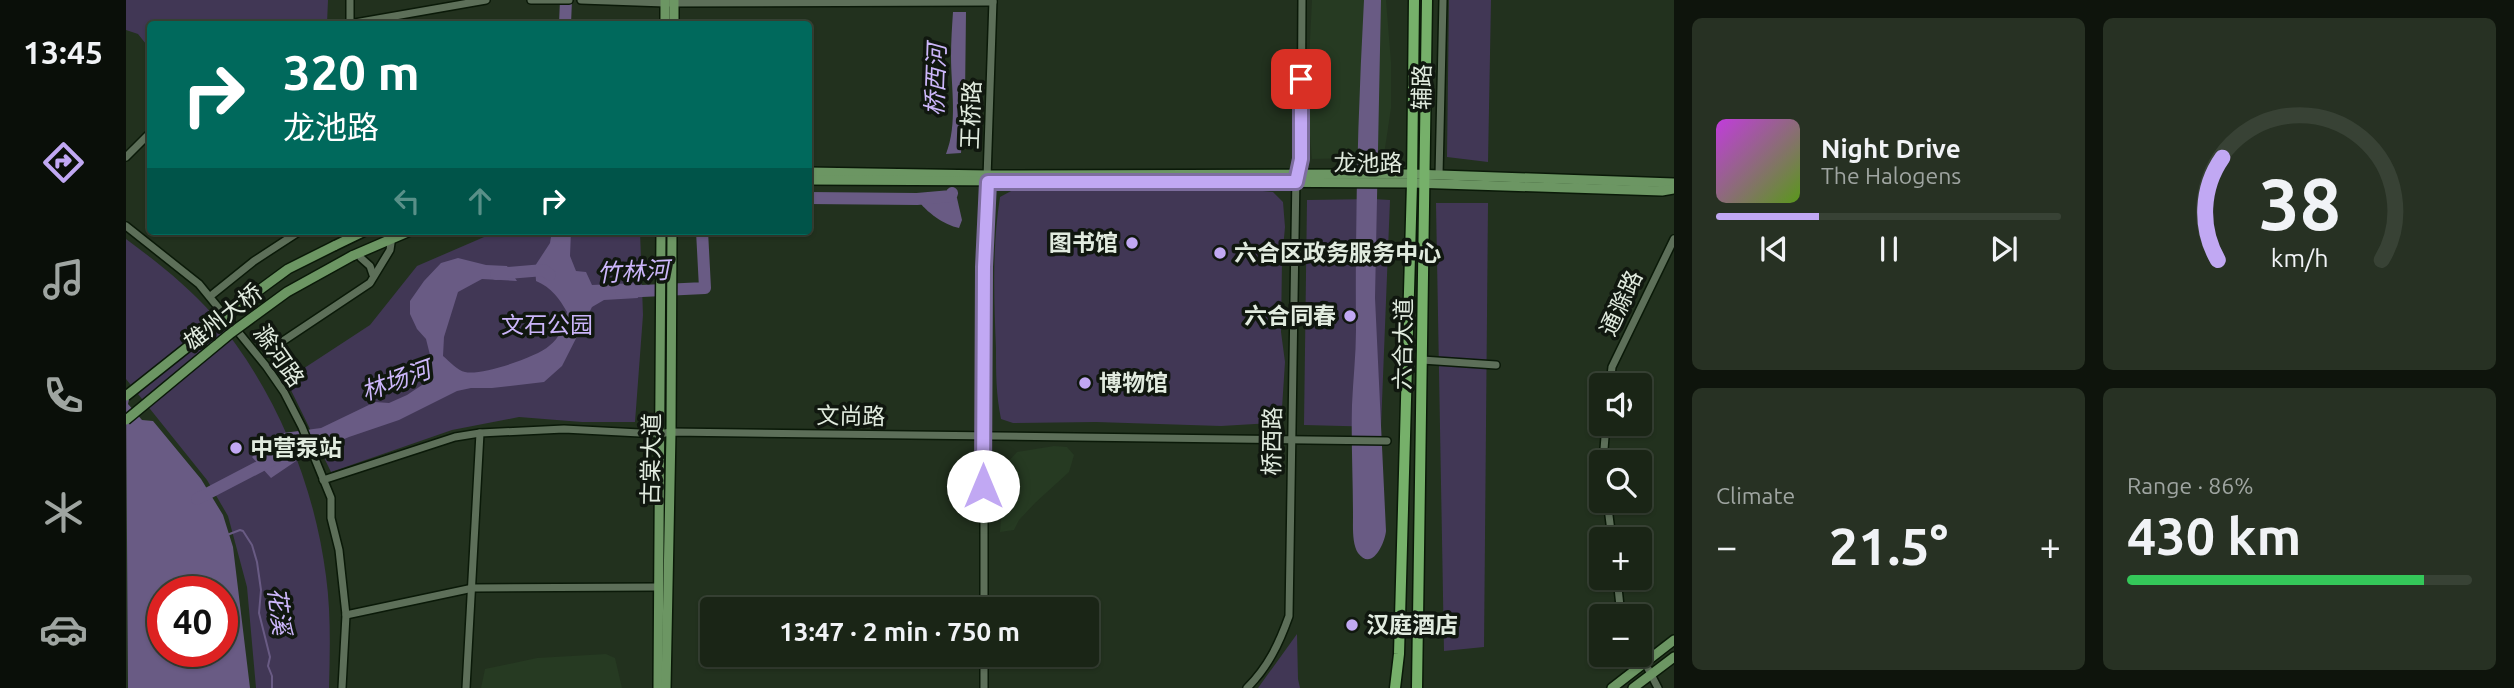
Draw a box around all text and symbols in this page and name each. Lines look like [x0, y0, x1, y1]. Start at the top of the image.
text: 13:45 [23, 34, 103, 70]
water label: 桥西河 [921, 40, 950, 116]
text: 320 m [283, 44, 420, 99]
icon: right [168, 49, 259, 140]
pin [1271, 49, 1331, 109]
icon: arrive [1282, 60, 1320, 98]
street label: 辅路 [1409, 64, 1434, 110]
street label: 王桥路 [957, 80, 984, 150]
text: 龙池路 [283, 109, 379, 145]
text: Night Drive [1821, 134, 1961, 163]
icon: directions [39, 138, 88, 187]
street label: 龙池路 [1334, 150, 1403, 175]
text: 38 [2258, 162, 2341, 244]
text: The Halogens [1821, 163, 1961, 188]
icon: left [388, 182, 426, 220]
icon: ahead [461, 182, 499, 220]
icon: right [534, 182, 572, 220]
place label: 图书馆 [1049, 230, 1118, 255]
icon: previous [1755, 230, 1793, 268]
icon: pause [1870, 230, 1908, 268]
icon: next [1985, 230, 2023, 268]
marker: 图书馆 [1124, 235, 1140, 251]
place label: 六合区政务服务中心 [1234, 240, 1441, 265]
text: km/h [2271, 244, 2328, 272]
marker: 六合区政务服务中心 [1212, 245, 1228, 261]
icon: music [39, 255, 88, 304]
water label: 竹林河 [596, 256, 674, 287]
street label: 通滁路 [1595, 266, 1646, 339]
street label: 雄州大桥 [179, 278, 267, 355]
street label: 六合大道 [1389, 298, 1416, 390]
place label: 六合同春 [1244, 303, 1336, 328]
marker: 六合同春 [1342, 308, 1358, 324]
park label: 文石公园 [501, 312, 593, 337]
street label: 滁河路 [249, 320, 309, 391]
water label: 林场河 [357, 354, 438, 406]
place label: 博物馆 [1099, 370, 1168, 395]
icon: phone [39, 371, 88, 420]
map controls [1589, 373, 1652, 667]
button: sound [1589, 373, 1652, 436]
marker: 博物馆 [1077, 375, 1093, 391]
street label: 文尚路 [816, 402, 886, 429]
street label: 桥西路 [1258, 406, 1285, 476]
street label: 古棠大道 [637, 413, 664, 505]
place label: 中营泵站 [250, 435, 342, 460]
marker: 中营泵站 [228, 440, 244, 456]
position arrow [946, 449, 1020, 523]
button: search [1589, 450, 1652, 513]
text: Range · 86% [2127, 473, 2254, 498]
text: Climate [1716, 483, 1795, 508]
icon: climate [39, 488, 88, 537]
text: 430 km [2127, 507, 2301, 565]
text: 21.5° [1829, 517, 1948, 575]
text: − [1716, 525, 1737, 567]
text: + [2040, 525, 2061, 567]
button: + [1589, 527, 1652, 590]
speed limit sign: 40 [147, 576, 238, 667]
water label: 花溪 [263, 585, 296, 639]
button: − [1589, 604, 1652, 667]
icon: car [39, 605, 88, 654]
place label: 汉庭酒店 [1366, 612, 1458, 637]
text: 13:47 · 2 min · 750 m [779, 617, 1020, 646]
marker: 汉庭酒店 [1344, 617, 1360, 633]

